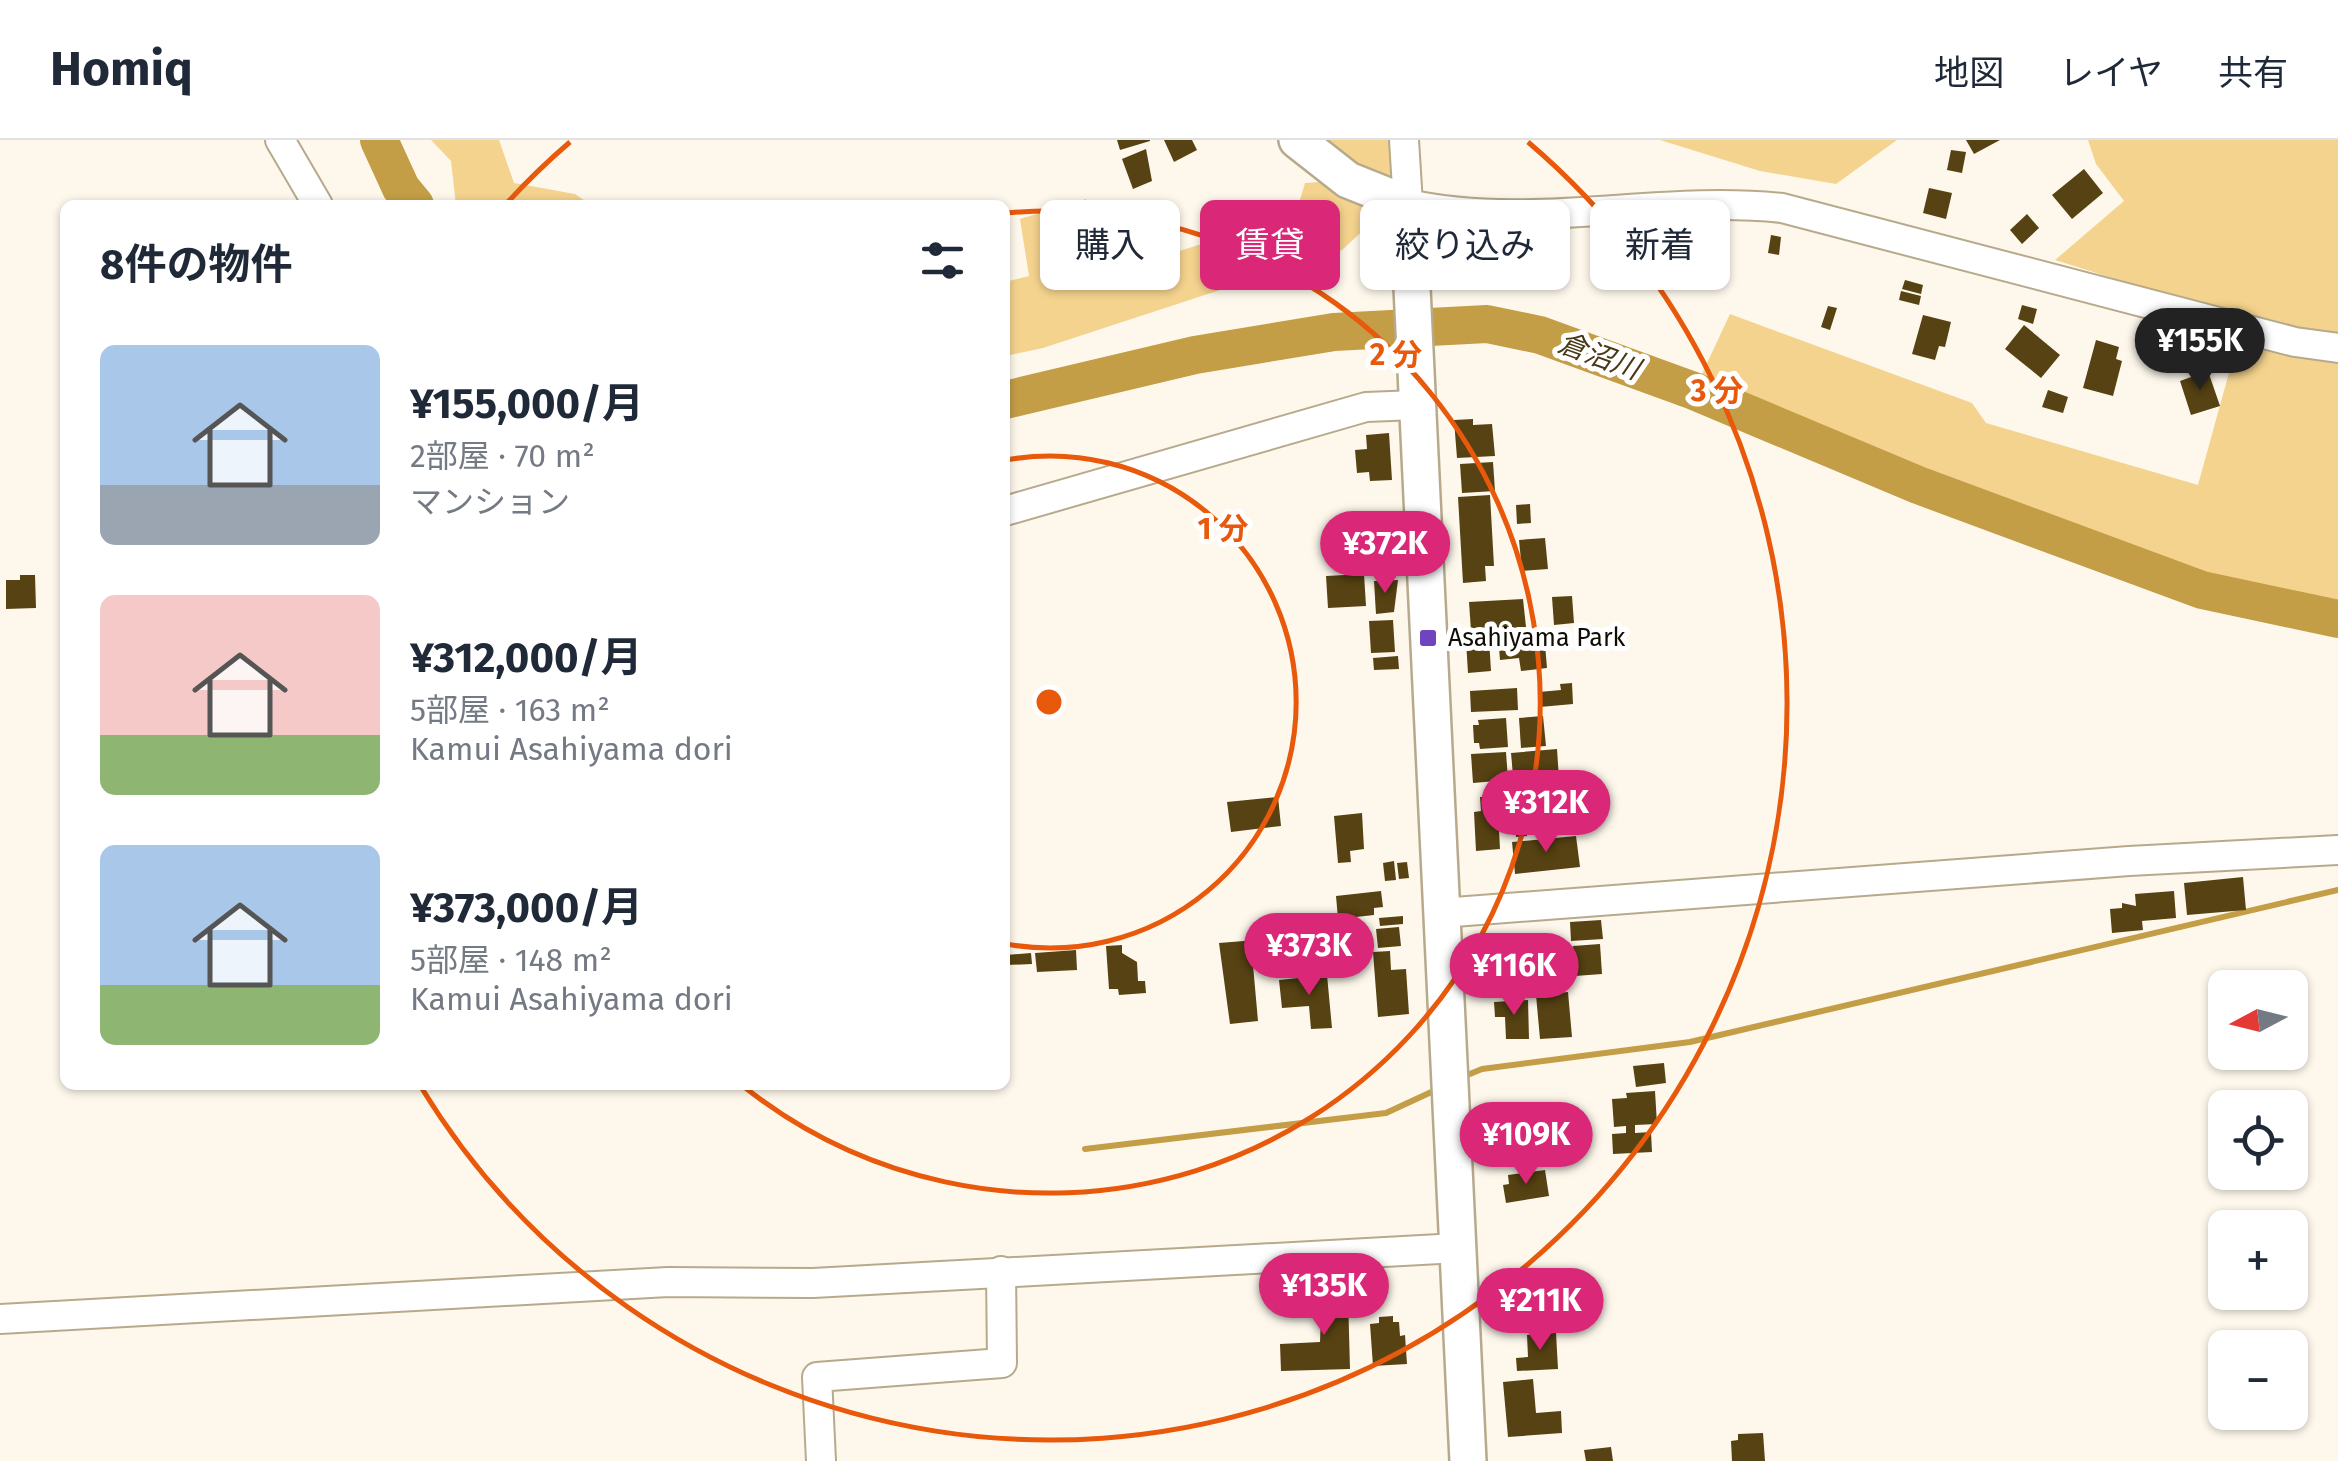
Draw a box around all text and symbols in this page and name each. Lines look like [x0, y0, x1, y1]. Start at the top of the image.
text: Homiq [50, 40, 193, 98]
text: 地図 [1934, 52, 2004, 94]
text: レイヤ [2059, 52, 2163, 94]
text: 共有 [2218, 52, 2288, 94]
chip: 購入 [1040, 200, 1180, 290]
chip: 賃貸 [1200, 200, 1340, 290]
chip: 絞り込み [1360, 200, 1570, 290]
chip: 新着 [1590, 200, 1730, 290]
icon: filters [915, 233, 970, 288]
text: 8件の物件 [100, 240, 292, 290]
pin: ¥155K [2130, 308, 2270, 393]
text: ¥155K [2157, 321, 2243, 359]
water label: 倉沼川 [1554, 326, 1647, 387]
text: 2 分 [1370, 337, 1422, 373]
text: 3 分 [1690, 373, 1743, 409]
text: ¥155,000/月 [410, 379, 644, 429]
icon: home [180, 385, 300, 505]
text: 2部屋 · 70 m² [410, 437, 595, 475]
text: マンション [410, 483, 570, 521]
text: 1 分 [1197, 511, 1249, 547]
pin: ¥372K [1315, 511, 1455, 596]
text: ¥372K [1342, 524, 1428, 562]
place label: Asahiyama Park [1448, 623, 1626, 653]
marker: Asahiyama Park [1417, 627, 1439, 649]
text: ¥312,000/月 [410, 633, 642, 683]
icon: home [180, 635, 300, 755]
centre of rings [1031, 684, 1067, 720]
text: 5部屋 · 163 m² [410, 691, 610, 729]
text: Kamui Asahiyama dori [410, 730, 733, 768]
pin: ¥312K [1476, 770, 1616, 855]
text: ¥312K [1503, 783, 1589, 821]
text: ¥373,000/月 [410, 883, 643, 933]
icon: home [180, 885, 300, 1005]
pin: ¥373K [1239, 913, 1379, 998]
text: ¥373K [1266, 926, 1352, 964]
pin: ¥116K [1444, 933, 1584, 1018]
text: 5部屋 · 148 m² [410, 941, 612, 979]
text: ¥116K [1472, 946, 1556, 984]
north arrow [2208, 970, 2308, 1070]
map controls [2208, 970, 2308, 1430]
text: Kamui Asahiyama dori [410, 980, 733, 1018]
button: locate [2208, 1090, 2308, 1190]
pin: ¥109K [1456, 1102, 1596, 1187]
text: ¥109K [1482, 1115, 1570, 1153]
button: + [2208, 1210, 2308, 1310]
pin: ¥135K [1254, 1253, 1394, 1338]
text: ¥135K [1281, 1266, 1367, 1304]
pin: ¥211K [1470, 1268, 1610, 1353]
text: ¥211K [1499, 1281, 1581, 1319]
button: − [2208, 1330, 2308, 1430]

